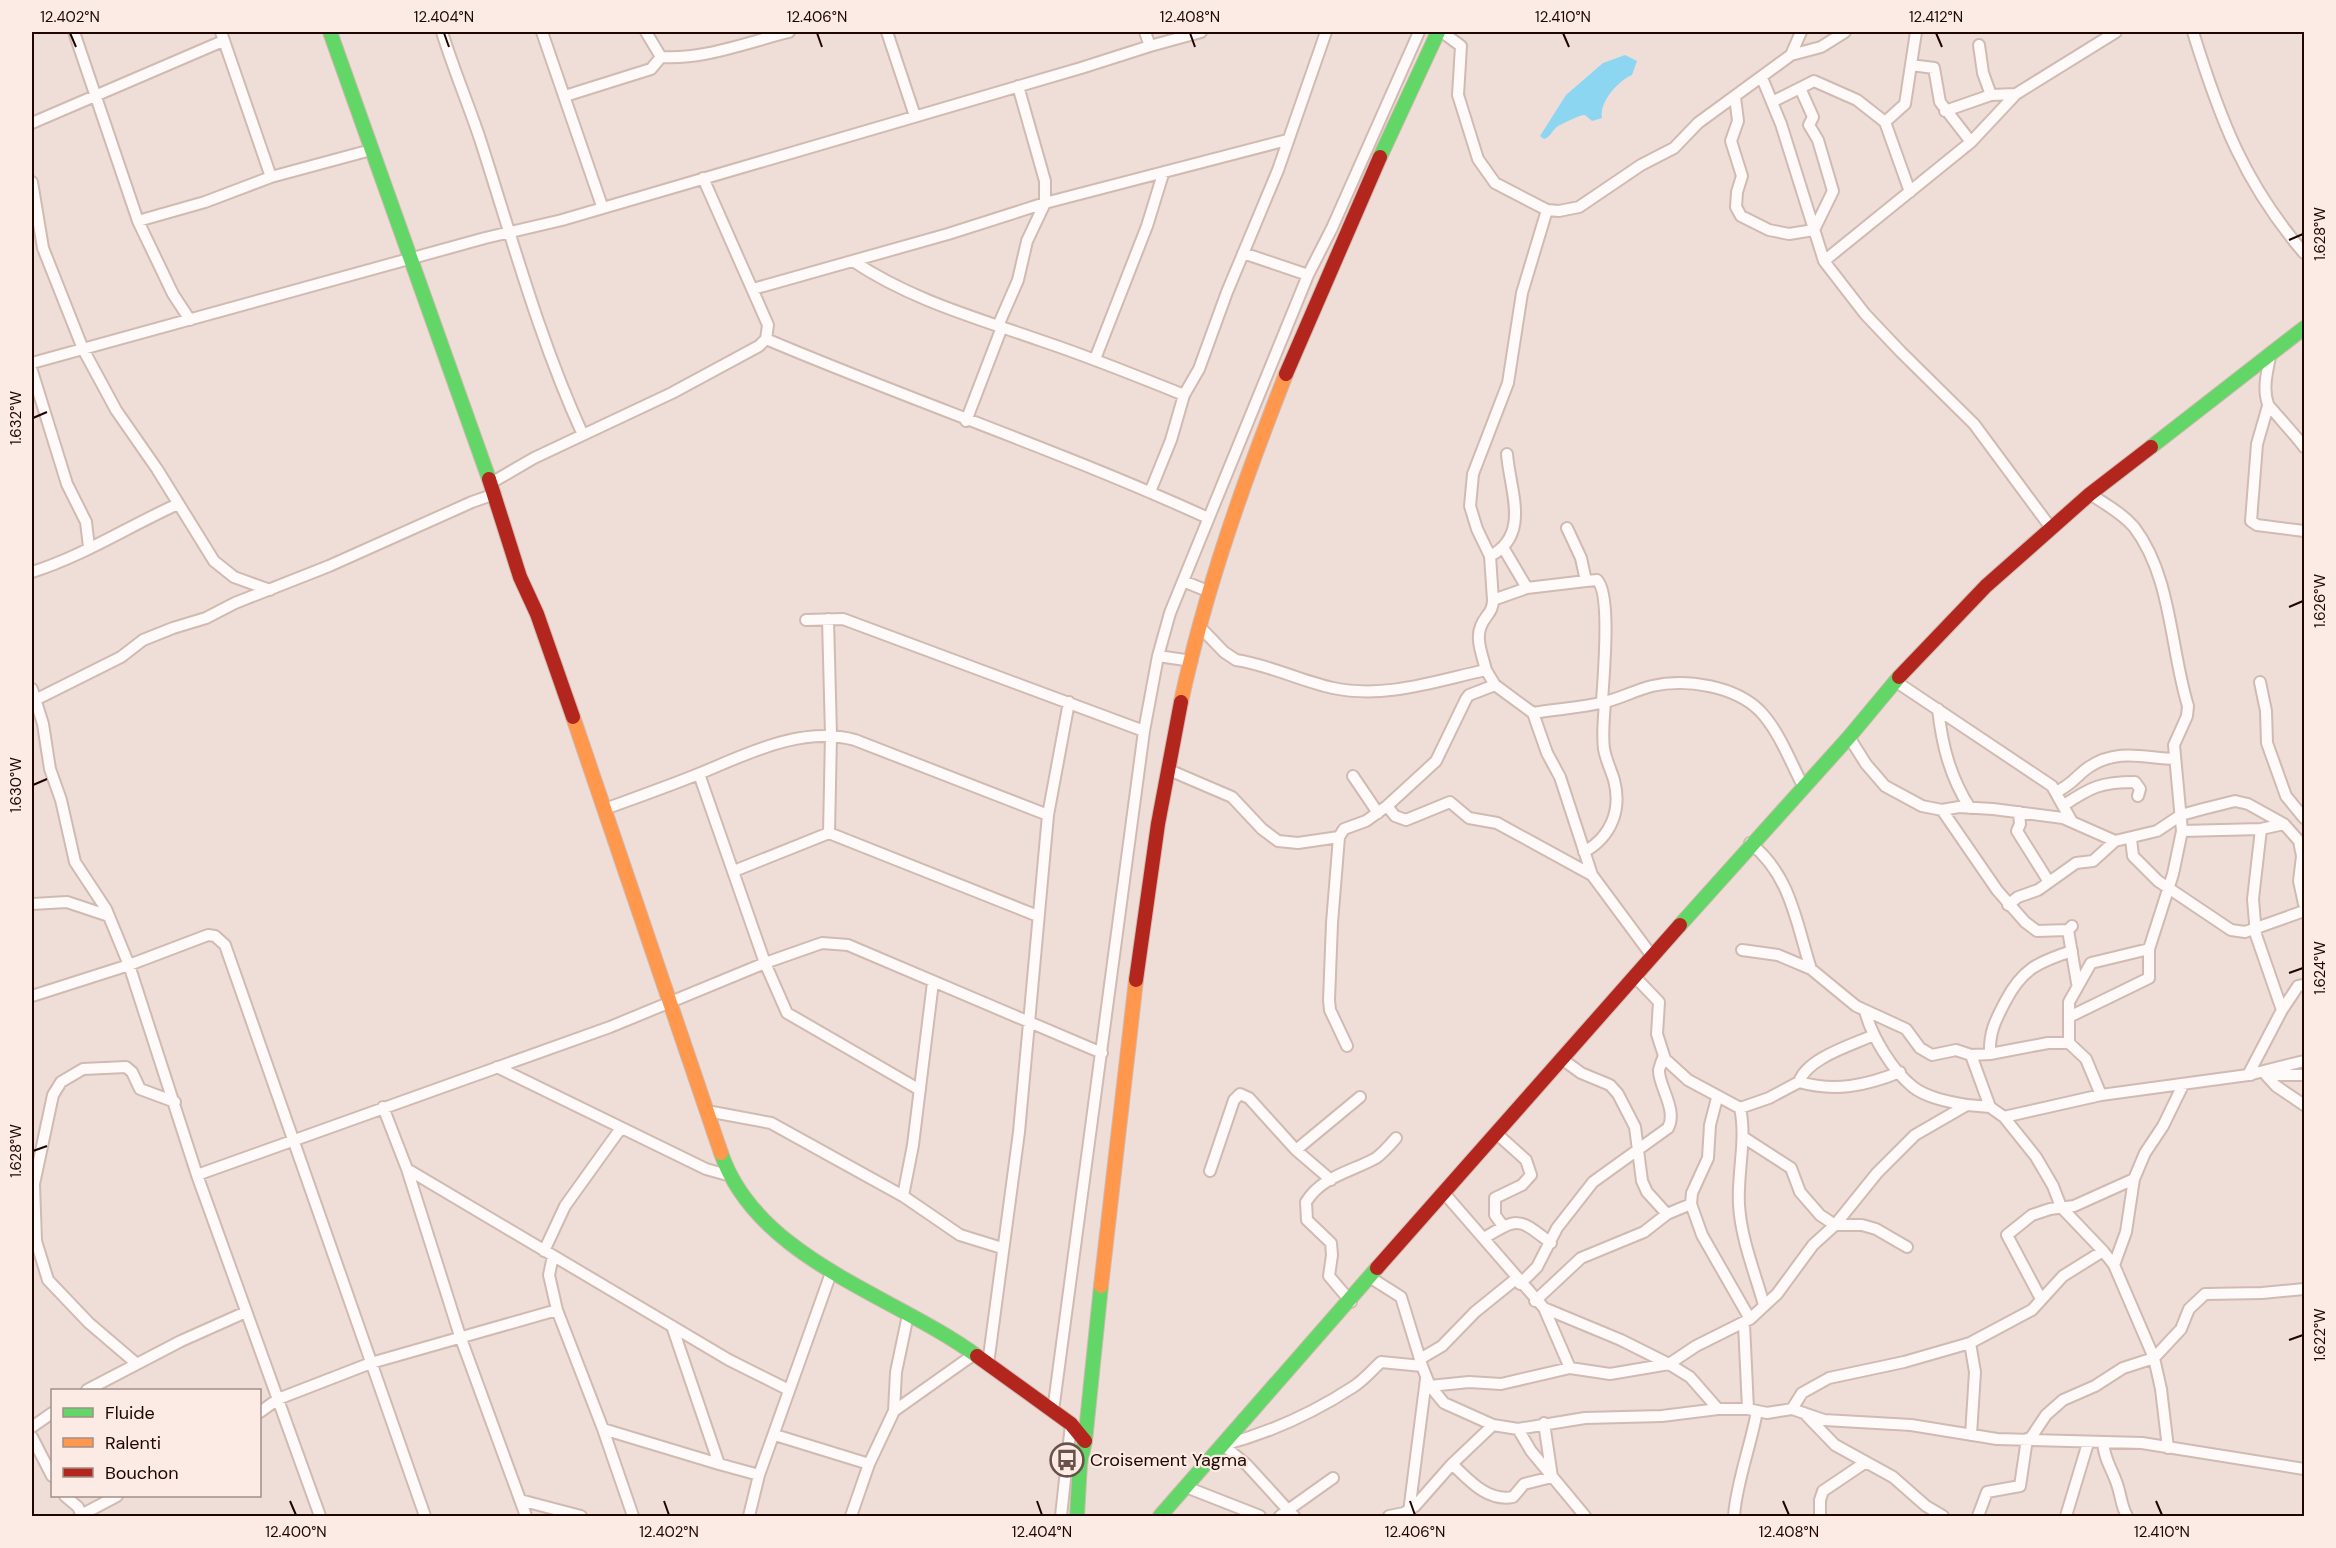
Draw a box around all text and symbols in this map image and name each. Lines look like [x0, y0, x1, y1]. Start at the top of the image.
text: 12.402°N [40, 7, 100, 27]
text: 12.404°N [414, 7, 474, 27]
text: 12.406°N [787, 7, 847, 27]
text: 12.408°N [1160, 7, 1220, 27]
text: 12.410°N [1535, 7, 1591, 27]
text: 12.412°N [1909, 7, 1963, 27]
text: 1.628°W [2310, 207, 2330, 261]
text: 1.632°W [6, 391, 26, 445]
text: 1.626°W [2310, 574, 2330, 628]
text: 1.630°W [6, 757, 26, 813]
text: 1.624°W [2310, 941, 2330, 995]
text: 1.628°W [6, 1124, 26, 1178]
text: 1.622°W [2310, 1308, 2330, 1362]
legend [51, 1389, 261, 1497]
text: Fluide [105, 1401, 155, 1425]
text: Ralenti [105, 1431, 161, 1455]
bus stop icon: Croisement Yagma [1049, 1442, 1085, 1478]
place label: Croisement Yagma [1090, 1448, 1247, 1472]
text: Bouchon [105, 1461, 179, 1485]
text: 12.400°N [265, 1522, 327, 1542]
text: 12.402°N [639, 1522, 699, 1542]
text: 12.404°N [1012, 1522, 1072, 1542]
text: 12.406°N [1385, 1522, 1445, 1542]
text: 12.408°N [1759, 1522, 1819, 1542]
text: 12.410°N [2134, 1522, 2190, 1542]

